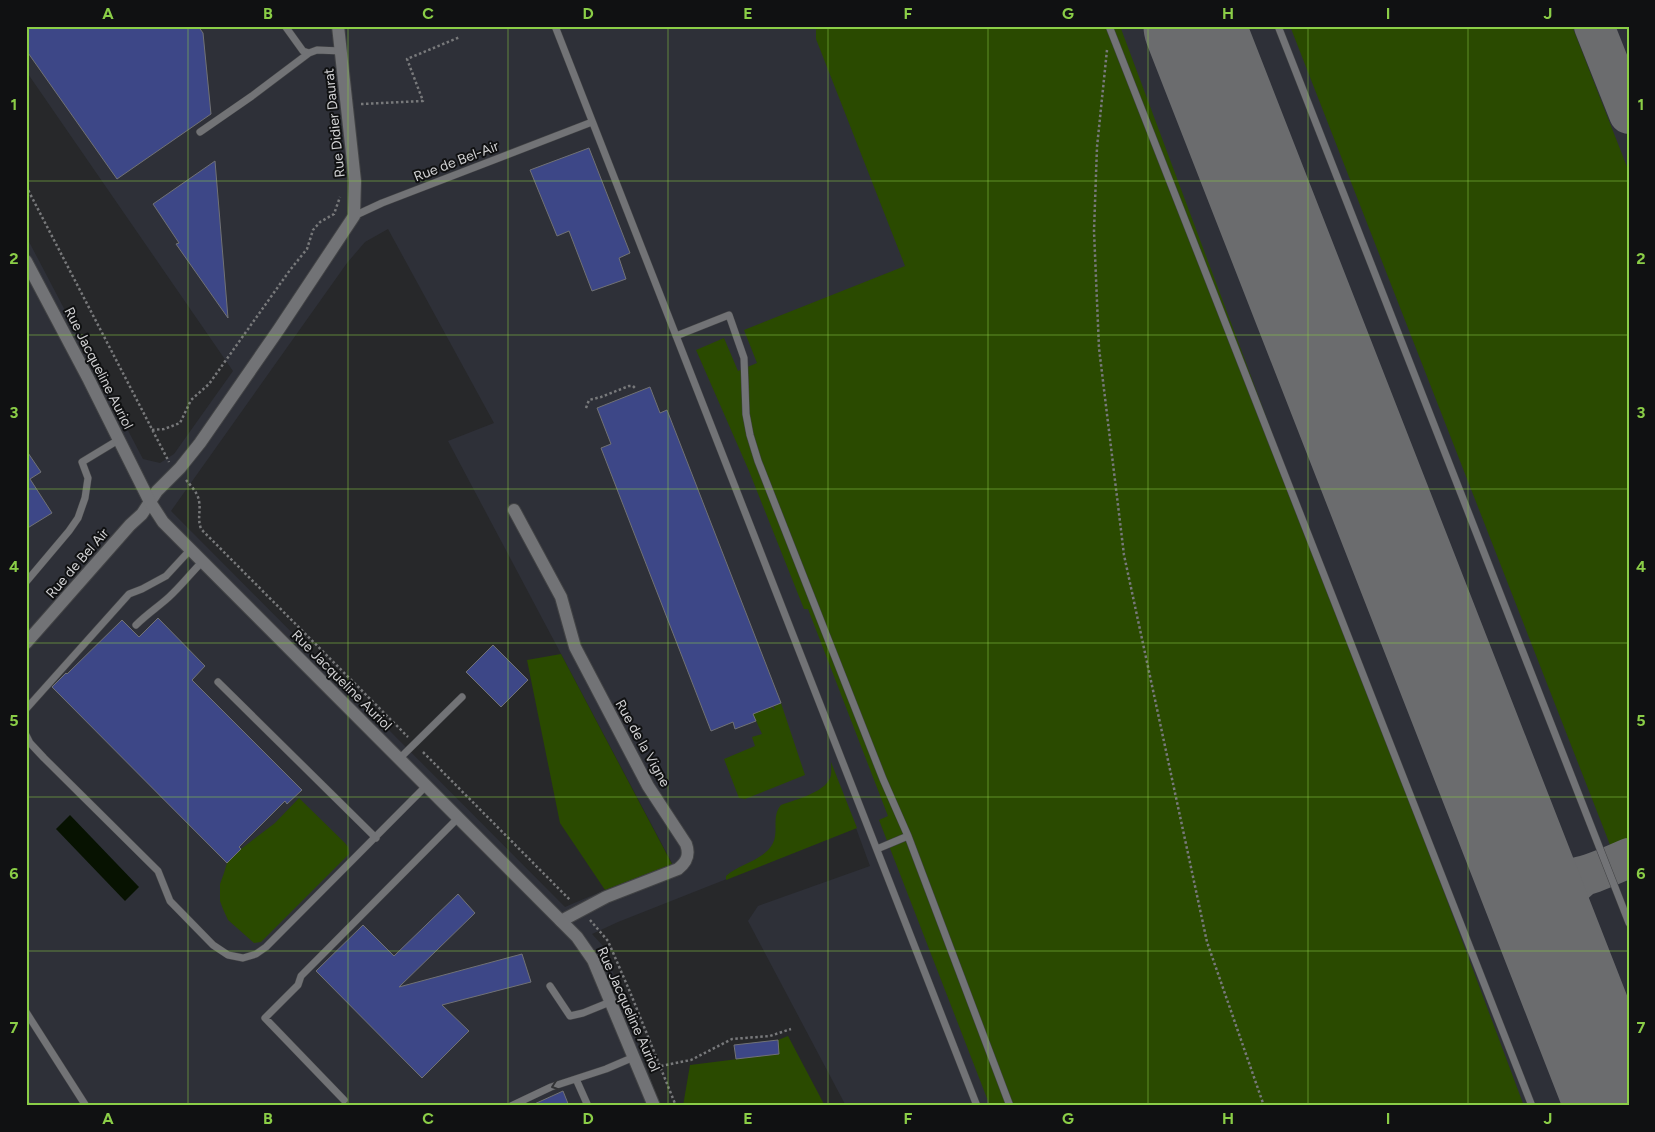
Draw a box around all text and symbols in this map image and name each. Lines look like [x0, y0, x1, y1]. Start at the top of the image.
text: A [102, 4, 114, 23]
text: B [263, 4, 273, 23]
text: C [422, 4, 434, 23]
text: D [582, 4, 594, 23]
text: E [743, 4, 753, 23]
text: F [904, 4, 913, 23]
text: G [1062, 4, 1074, 23]
text: H [1222, 4, 1234, 23]
text: I [1386, 4, 1390, 23]
text: J [1544, 4, 1552, 23]
street label: Rue Didier Daurat [320, 68, 349, 178]
text: 1 [11, 95, 17, 114]
text: 1 [1638, 95, 1644, 114]
street label: Rue de Bel-Air [411, 137, 501, 185]
text: 2 [9, 249, 19, 268]
text: 2 [1636, 249, 1646, 268]
street label: Rue Jacqueline Auriol [60, 304, 137, 432]
text: 3 [10, 403, 19, 422]
text: 3 [1637, 403, 1646, 422]
street label: Rue de Bel Air [42, 525, 113, 602]
text: 4 [9, 557, 19, 576]
text: 4 [1636, 557, 1646, 576]
street label: Rue Jacqueline Auriol [288, 627, 395, 734]
street label: Rue de la Vigne [612, 697, 674, 790]
text: 5 [9, 711, 19, 730]
text: 5 [1636, 711, 1646, 730]
text: 6 [9, 864, 19, 883]
text: 6 [1636, 864, 1646, 883]
street label: Rue Jacqueline Auriol [593, 944, 664, 1074]
text: 7 [10, 1018, 19, 1037]
text: 7 [1637, 1018, 1646, 1037]
one-way arrow [551, 1080, 560, 1090]
text: A [102, 1109, 114, 1128]
text: B [263, 1109, 273, 1128]
text: C [422, 1109, 434, 1128]
text: D [582, 1109, 594, 1128]
text: E [743, 1109, 753, 1128]
text: F [904, 1109, 913, 1128]
text: G [1062, 1109, 1074, 1128]
text: H [1222, 1109, 1234, 1128]
text: I [1386, 1109, 1390, 1128]
text: J [1544, 1109, 1552, 1128]

